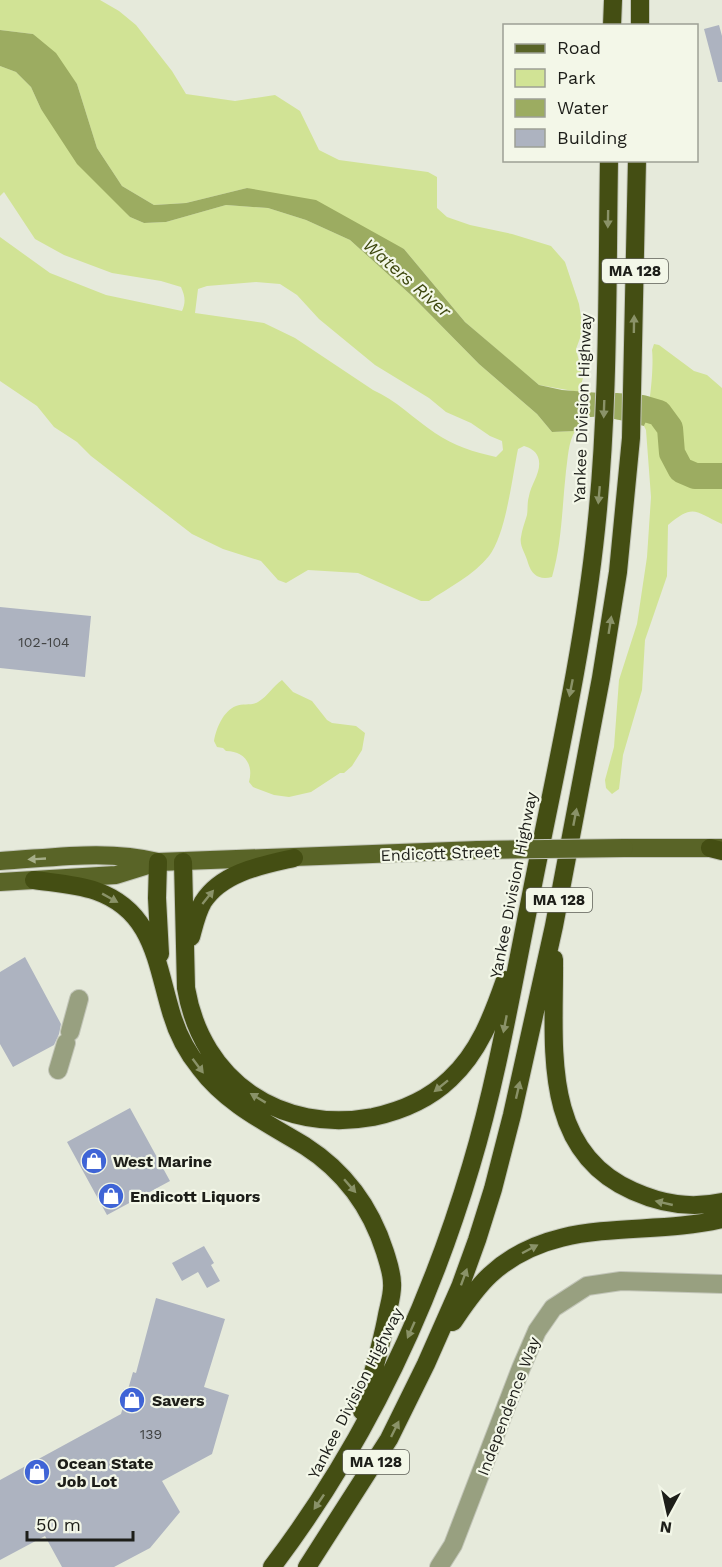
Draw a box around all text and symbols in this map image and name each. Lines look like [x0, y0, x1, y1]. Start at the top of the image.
legend [503, 24, 698, 162]
text: Road [557, 37, 601, 58]
text: Park [557, 67, 596, 88]
text: Water [557, 97, 609, 118]
text: Building [557, 127, 627, 148]
one-way arrow [603, 209, 613, 228]
water label: Waters River [359, 234, 456, 322]
road number: MA 128 [602, 259, 668, 283]
street label: Yankee Division Highway [570, 312, 595, 503]
one-way arrow [629, 314, 639, 333]
one-way arrow [599, 399, 608, 418]
one-way arrow [594, 486, 604, 505]
one-way arrow [606, 615, 615, 634]
house number: 102-104 [18, 634, 70, 650]
one-way arrow [566, 679, 575, 698]
street label: Yankee Division Highway [486, 789, 541, 980]
one-way arrow [571, 807, 580, 826]
street label: Endicott Street [380, 842, 500, 865]
one-way arrow [27, 854, 46, 863]
road number: MA 128 [526, 888, 592, 912]
one-way arrow [202, 889, 215, 905]
one-way arrow [102, 893, 119, 903]
one-way arrow [500, 1014, 509, 1033]
one-way arrow [192, 1058, 204, 1074]
one-way arrow [433, 1080, 449, 1093]
one-way arrow [513, 1081, 523, 1099]
one-way arrow [250, 1093, 266, 1104]
shop icon: West Marine [79, 1146, 109, 1176]
place label: West Marine [113, 1152, 212, 1171]
one-way arrow [343, 1178, 356, 1193]
shop icon: Endicott Liquors [96, 1181, 126, 1211]
place label: Endicott Liquors [130, 1187, 261, 1206]
one-way arrow [655, 1197, 673, 1207]
one-way arrow [521, 1244, 538, 1254]
one-way arrow [459, 1268, 469, 1286]
street label: Yankee Division Highway [304, 1304, 407, 1482]
one-way arrow [406, 1321, 416, 1339]
street label: Independence Way [473, 1333, 544, 1478]
shop icon: Savers [117, 1385, 147, 1415]
place label: Savers [152, 1391, 205, 1410]
one-way arrow [389, 1420, 399, 1438]
house number: 139 [140, 1426, 162, 1442]
road number: MA 128 [343, 1450, 409, 1474]
place label: Ocean State Job Lot [57, 1454, 154, 1491]
shop icon: Ocean State Job Lot [22, 1457, 52, 1487]
north arrow [638, 1483, 698, 1543]
one-way arrow [313, 1493, 325, 1509]
scale bar [27, 1504, 134, 1542]
text: 50 m [36, 1514, 81, 1535]
text: N [659, 1517, 673, 1538]

